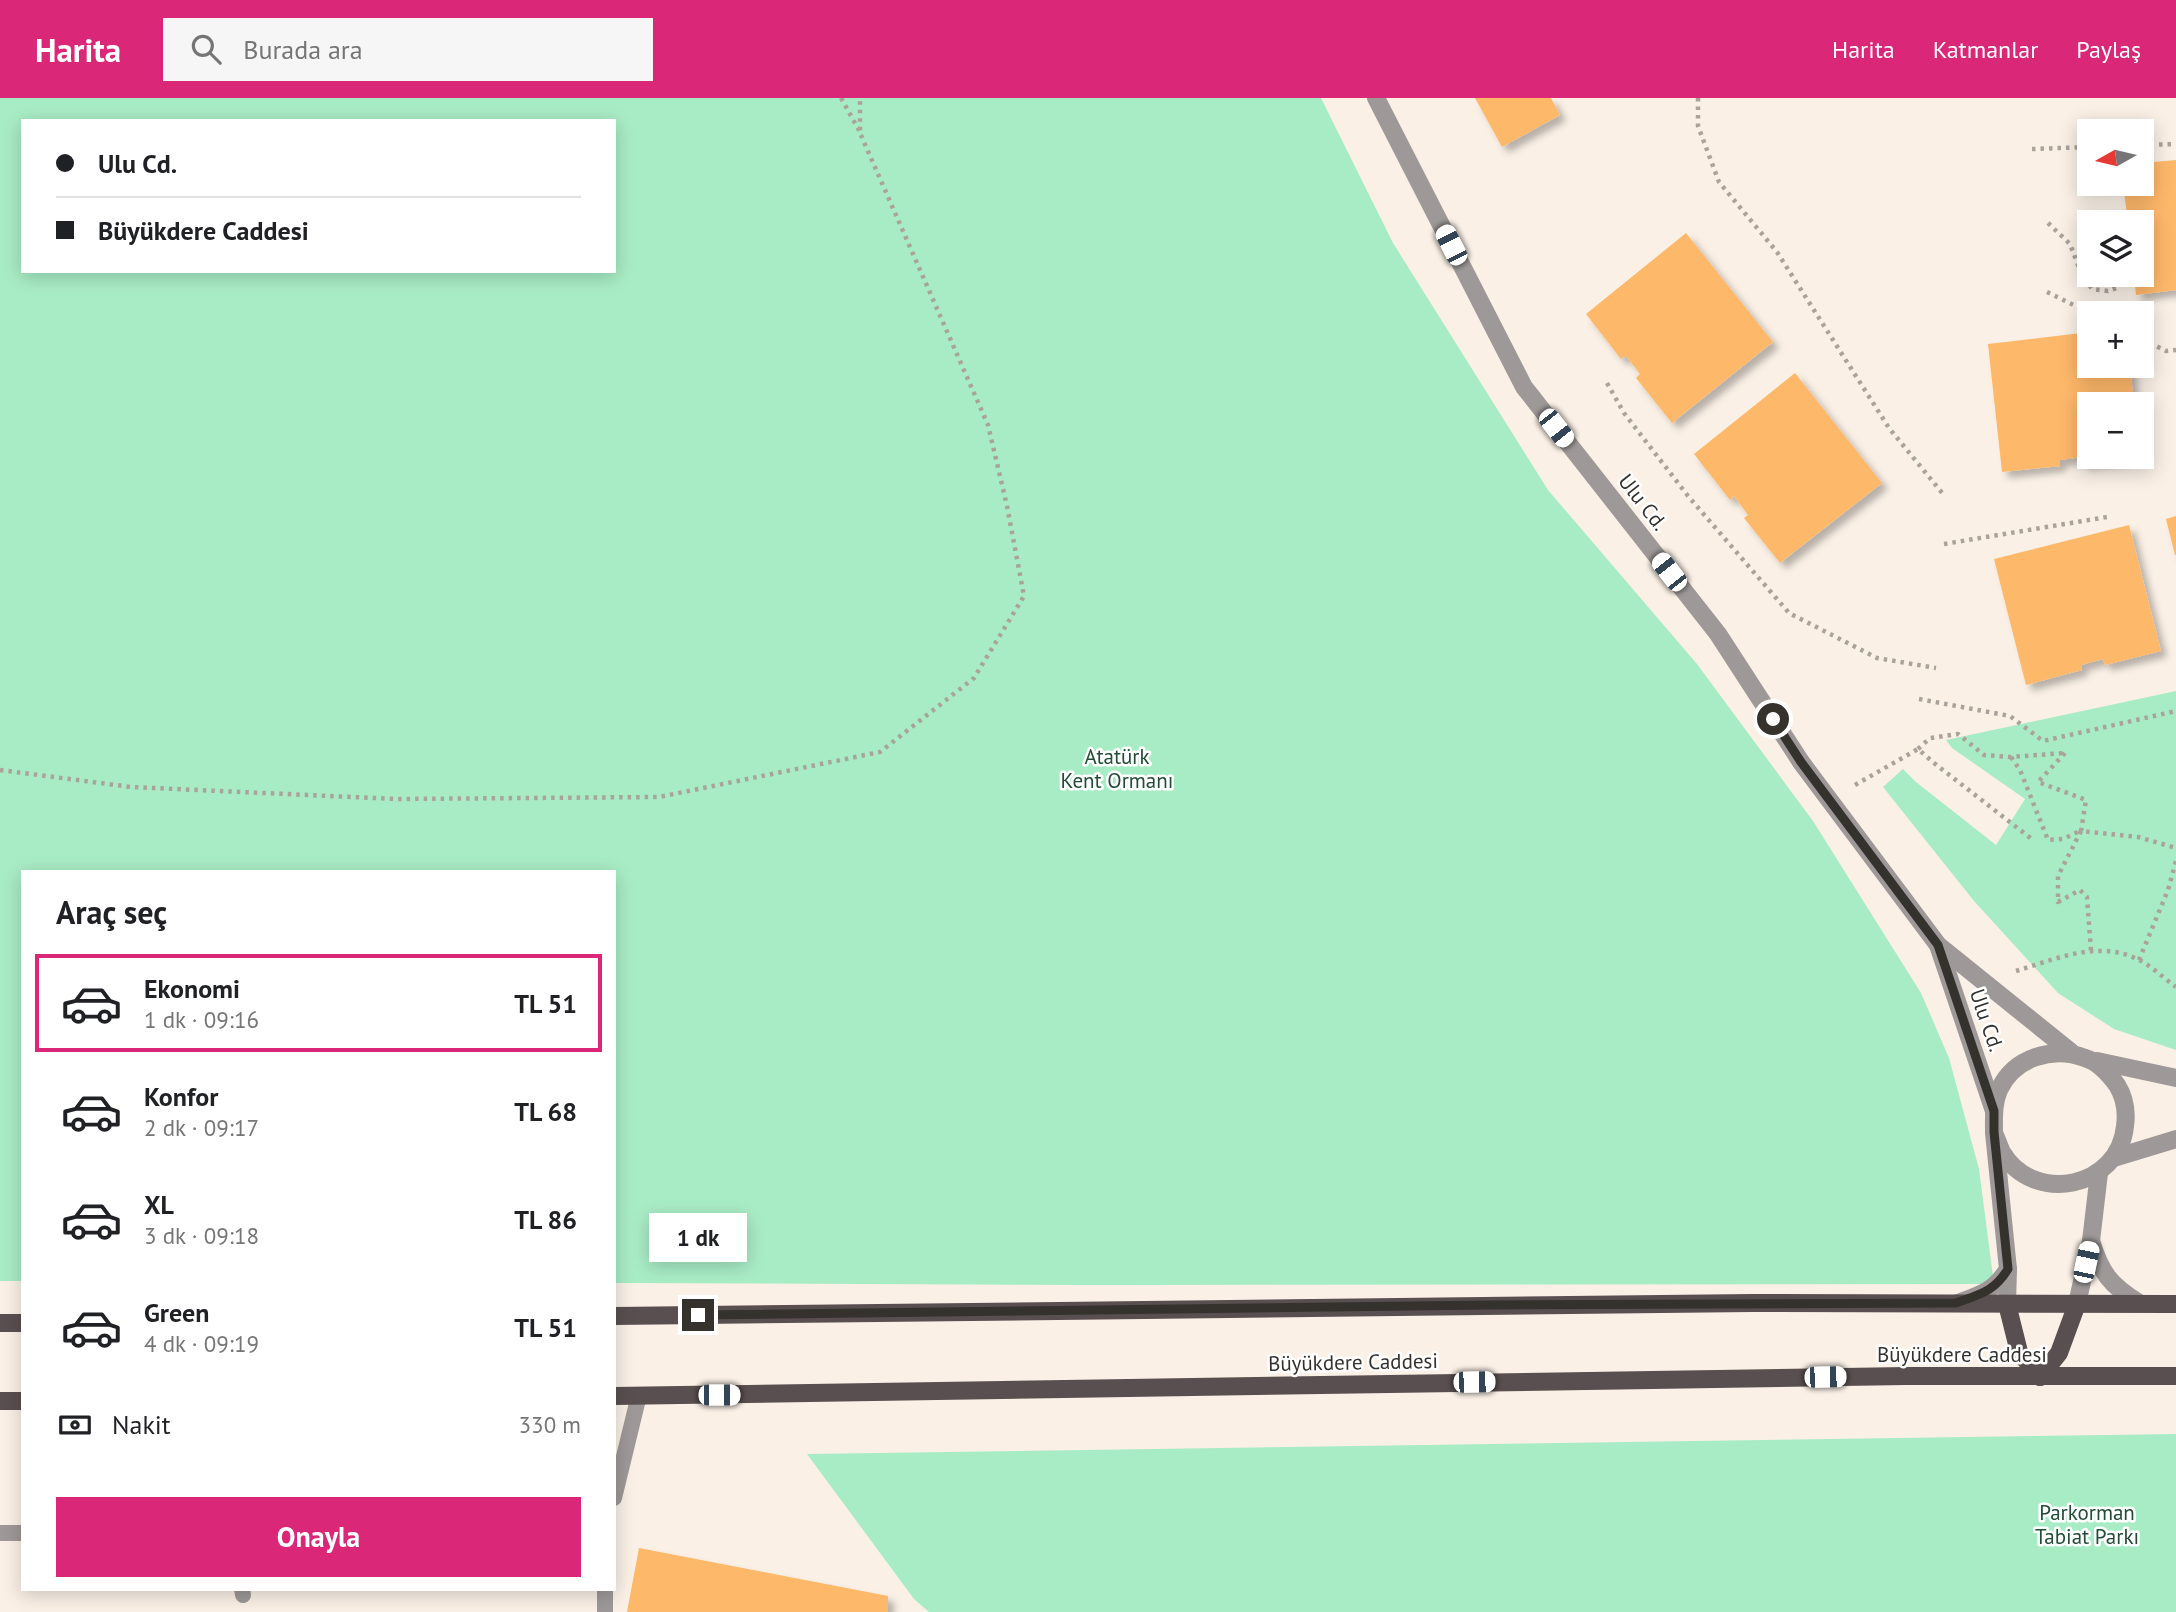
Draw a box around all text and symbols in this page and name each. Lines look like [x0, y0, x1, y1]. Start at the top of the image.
search box [163, 18, 653, 81]
text: Harita [35, 28, 121, 71]
icon: search [187, 30, 225, 68]
text: Burada ara [243, 33, 363, 66]
text: Harita [1832, 34, 1895, 65]
text: Katmanlar [1933, 34, 2038, 65]
text: Paylaş [2076, 34, 2141, 65]
north arrow [2077, 119, 2154, 196]
map controls [2077, 119, 2154, 469]
text: Ulu Cd. [98, 147, 177, 180]
button: layers [2077, 210, 2154, 287]
text: Büyükdere Caddesi [98, 214, 309, 247]
car [1433, 222, 1470, 268]
button: + [2077, 301, 2154, 378]
button: − [2077, 392, 2154, 469]
car [1535, 405, 1578, 451]
street label: Ulu Cd. [1612, 468, 1674, 536]
car [1648, 549, 1691, 595]
route start [1757, 703, 1789, 735]
park label: Atatürk Kent Ormanı [1061, 743, 1173, 794]
text: Araç seç [56, 891, 167, 933]
icon: car [60, 972, 123, 1035]
text: Ekonomi [144, 972, 240, 1005]
street label: Ulu Cd. [1964, 985, 2010, 1055]
text: TL 51 [514, 987, 577, 1020]
text: 1 dk · 09:16 [144, 1005, 259, 1034]
icon: car [60, 1080, 123, 1143]
text: Konfor [144, 1080, 218, 1113]
text: TL 68 [514, 1095, 577, 1128]
text: 2 dk · 09:17 [144, 1113, 259, 1142]
icon: car [60, 1188, 123, 1251]
text: XL [144, 1188, 174, 1221]
text: TL 86 [514, 1203, 577, 1236]
callout: 1 dk [649, 1214, 747, 1262]
text: 3 dk · 09:18 [144, 1221, 259, 1250]
text: 1 dk [677, 1223, 719, 1252]
car [2072, 1239, 2101, 1285]
icon: car [60, 1296, 123, 1359]
text: Green [144, 1296, 209, 1329]
route end [682, 1299, 714, 1331]
text: TL 51 [514, 1311, 577, 1344]
text: 4 dk · 09:19 [144, 1329, 259, 1358]
street label: Büyükdere Caddesi [1877, 1341, 2047, 1368]
street label: Büyükdere Caddesi [1268, 1347, 1438, 1377]
car [1804, 1366, 1847, 1388]
car [1453, 1371, 1496, 1393]
car [699, 1385, 741, 1406]
icon: cash [56, 1406, 94, 1444]
text: Nakit [112, 1408, 171, 1441]
text: 330 m [519, 1410, 581, 1439]
button: Onayla [56, 1497, 581, 1577]
park label: Parkorman Tabiat Parkı [2035, 1499, 2139, 1550]

